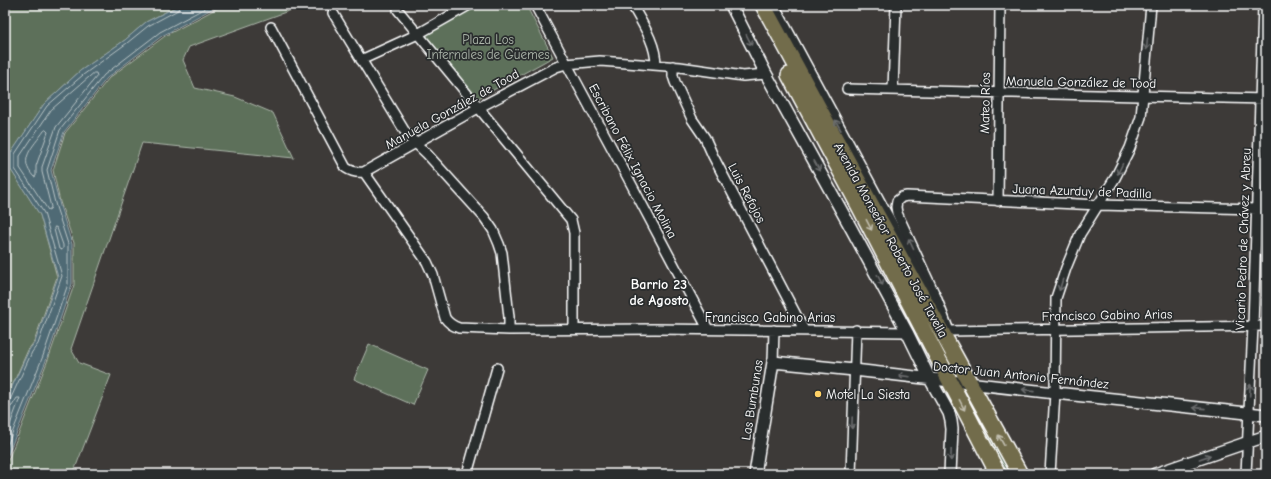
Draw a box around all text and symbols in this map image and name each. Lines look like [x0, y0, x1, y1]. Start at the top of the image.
park label: Plaza Los Infernales de Güemes [426, 32, 550, 62]
one-way arrow [745, 33, 753, 45]
one-way arrow [1144, 37, 1151, 50]
street label: Manuela González de Tood [383, 66, 521, 152]
street label: Mateo Ríos [977, 72, 993, 134]
street label: Manuela González de Tood [1006, 73, 1156, 91]
street label: Escribano Félix Ignacio Molina [586, 81, 680, 241]
one-way arrow [834, 119, 841, 131]
street label: Avenida Monseñor Roberto José Tavella [831, 140, 951, 340]
street label: Vicario Pedro de Chávez y Abreu [1232, 148, 1254, 330]
one-way arrow [814, 160, 822, 172]
street label: Luis Refojos [725, 161, 769, 225]
one-way arrow [1115, 163, 1123, 175]
street label: Juana Azurduy de Padilla [1012, 181, 1152, 201]
one-way arrow [865, 219, 873, 231]
one-way arrow [907, 238, 914, 250]
one-way arrow [876, 274, 884, 286]
district label: Barrio 23 de Agosto [629, 276, 689, 309]
one-way arrow [1056, 278, 1064, 290]
street label: Francisco Gabino Arias [1042, 306, 1172, 324]
street label: Francisco Gabino Arias [705, 310, 835, 325]
street label: Doctor Juan Antonio Fernández [932, 358, 1110, 392]
street label: Las Bumbunas [738, 359, 766, 441]
one-way arrow [898, 372, 911, 380]
one-way arrow [1246, 384, 1254, 397]
place label: Motel La Siesta [826, 387, 910, 402]
one-way arrow [1022, 387, 1035, 394]
marker: Motel La Siesta [813, 389, 823, 399]
one-way arrow [959, 398, 966, 410]
one-way arrow [1193, 404, 1206, 412]
one-way arrow [849, 416, 856, 429]
one-way arrow [997, 434, 1005, 446]
one-way arrow [947, 448, 954, 461]
one-way arrow [1199, 453, 1212, 460]

